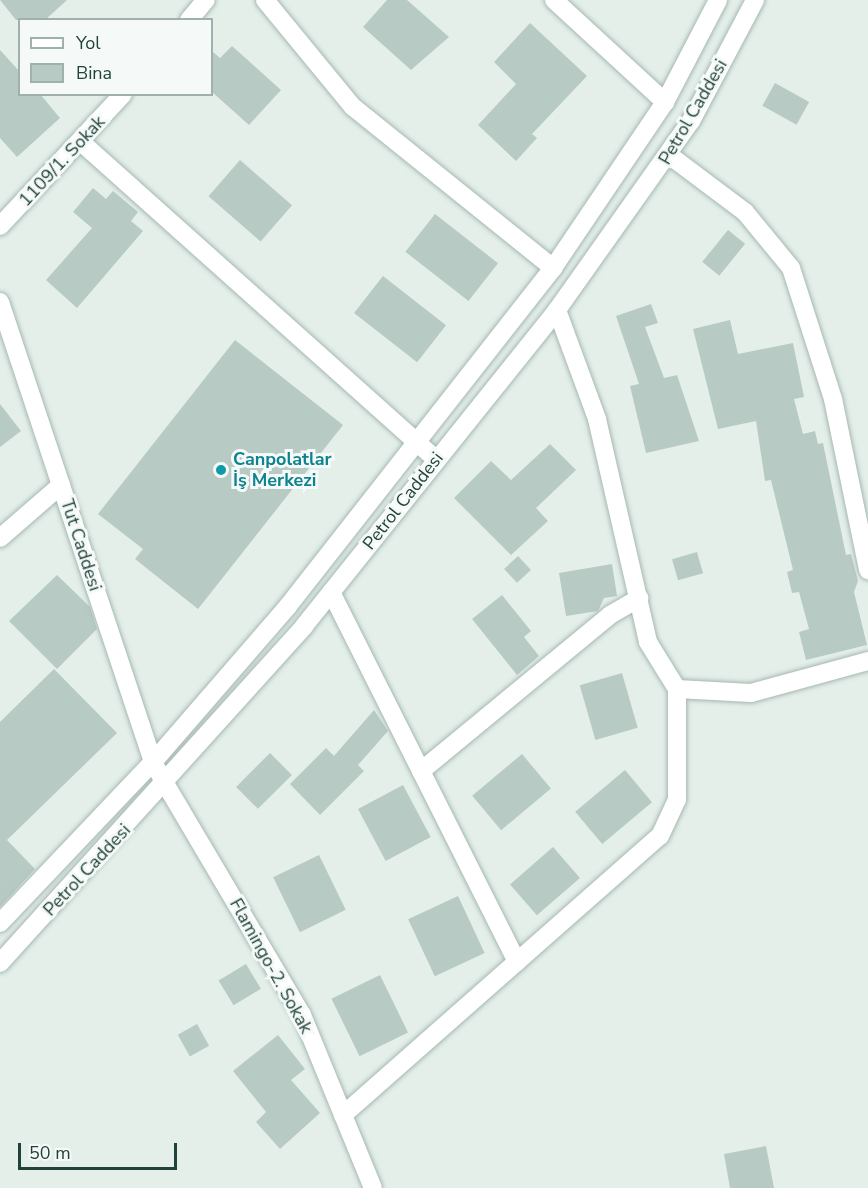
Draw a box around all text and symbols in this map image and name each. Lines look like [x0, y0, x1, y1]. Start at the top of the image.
legend [18, 18, 213, 96]
text: Yol [76, 31, 101, 55]
street label: Petrol Caddesi [654, 56, 732, 168]
text: Bina [76, 61, 112, 85]
street label: 1109/1. Sokak [14, 111, 110, 211]
street label: Petrol Caddesi [358, 448, 448, 554]
place label: Canpolatlar İş Merkezi [233, 449, 332, 492]
marker: Canpolatlar İş Merkezi [214, 463, 228, 477]
street label: Tut Caddesi [56, 496, 106, 594]
street label: Petrol Caddesi [39, 820, 135, 920]
street label: Flamingo-2. Sokak [225, 895, 317, 1037]
scale bar [21, 1131, 180, 1169]
text: 50 m [29, 1141, 71, 1165]

